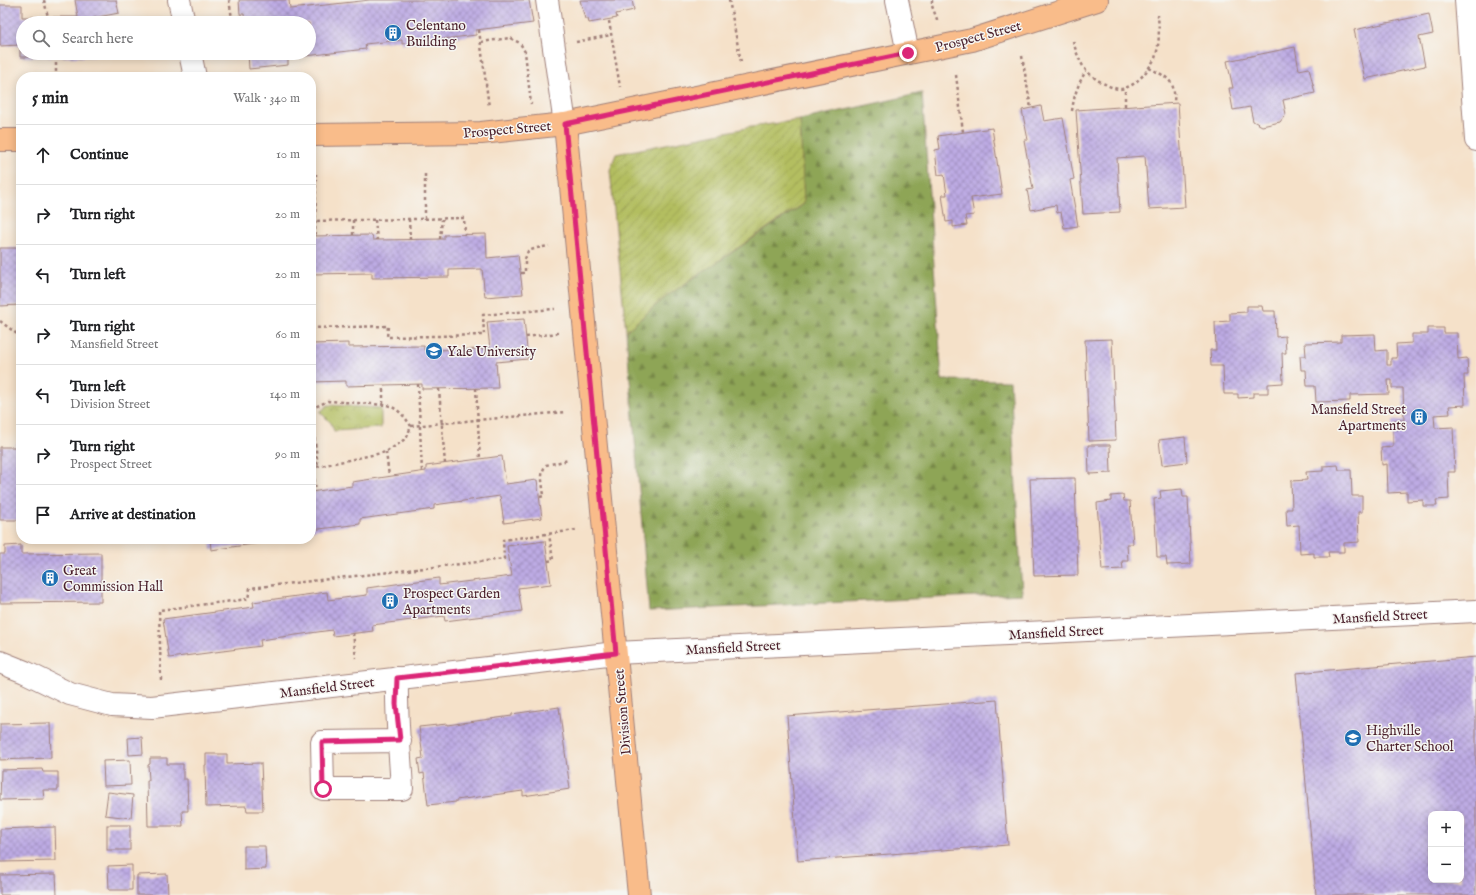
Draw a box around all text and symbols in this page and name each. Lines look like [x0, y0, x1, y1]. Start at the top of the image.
search box [16, 16, 316, 60]
place label: Celentano Building [406, 17, 466, 51]
street label: Prospect Street [933, 17, 1023, 57]
building icon: Celentano Building [383, 23, 403, 43]
icon: search [30, 27, 52, 49]
text: Search here [62, 29, 133, 48]
route end [899, 44, 917, 62]
text: 5 min [32, 88, 69, 109]
text: Walk · 340 m [233, 90, 300, 107]
street label: Prospect Street [462, 117, 552, 143]
icon: ahead [32, 144, 54, 166]
text: Continue [70, 145, 128, 164]
text: 10 m [276, 146, 300, 163]
icon: right [32, 204, 54, 226]
text: Turn right [70, 205, 135, 224]
text: 20 m [275, 206, 300, 223]
icon: left [32, 264, 54, 286]
text: Turn left [70, 265, 126, 284]
text: 20 m [275, 266, 300, 283]
text: Turn right [70, 317, 135, 336]
icon: right [32, 324, 54, 346]
text: 60 m [275, 326, 300, 343]
text: Mansfield Street [70, 336, 158, 353]
school or university icon: Yale University [424, 341, 444, 361]
place label: Yale University [447, 343, 536, 361]
text: Turn left [70, 377, 126, 396]
icon: left [32, 384, 54, 406]
text: 140 m [270, 386, 300, 403]
text: Division Street [70, 396, 150, 413]
place label: Mansfield Street Apartments [1311, 401, 1406, 435]
building icon: Mansfield Street Apartments [1409, 407, 1429, 427]
text: Turn right [70, 437, 135, 456]
icon: right [32, 444, 54, 466]
text: 90 m [275, 446, 300, 463]
text: Prospect Street [70, 456, 152, 473]
icon: arrive [32, 504, 54, 526]
text: Arrive at destination [70, 505, 196, 524]
place label: Great Commission Hall [63, 562, 163, 596]
building icon: Great Commission Hall [40, 568, 60, 588]
place label: Prospect Garden Apartments [402, 585, 501, 619]
building icon: Prospect Garden Apartments [380, 591, 400, 611]
street label: Mansfield Street [1332, 606, 1428, 628]
street label: Mansfield Street [1008, 622, 1104, 644]
street label: Mansfield Street [685, 637, 781, 659]
street label: Division Street [610, 668, 636, 756]
street label: Mansfield Street [279, 673, 376, 703]
place label: Highville Charter School [1366, 722, 1454, 756]
school or university icon: Highville Charter School [1343, 728, 1363, 748]
route start [314, 780, 332, 798]
map controls [1428, 811, 1464, 883]
button: + [1428, 811, 1464, 847]
button: − [1428, 847, 1464, 883]

